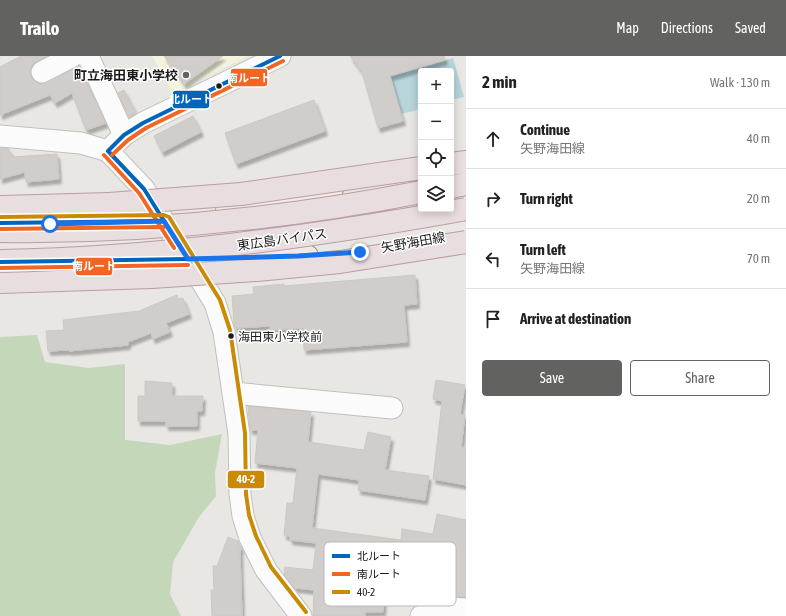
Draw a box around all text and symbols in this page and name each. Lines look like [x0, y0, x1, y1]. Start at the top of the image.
text: Trailo [20, 17, 59, 39]
text: Map [616, 20, 639, 36]
text: Directions [661, 20, 713, 36]
text: Saved [735, 20, 766, 36]
place label: 町立海田東小学校 [74, 68, 178, 83]
line badge: 南ルート [230, 68, 268, 87]
map controls [418, 68, 454, 212]
button: + [418, 68, 454, 104]
marker: 町立海田東小学校 [181, 70, 191, 80]
text: 南ルート [227, 72, 271, 84]
text: 2 min [482, 72, 517, 92]
text: Walk · 130 m [710, 75, 770, 90]
unlabelled marker [214, 81, 224, 91]
line badge: 北ルート [172, 90, 210, 109]
text: 北ルート [169, 93, 213, 105]
button: − [418, 104, 454, 140]
text: Continue [520, 121, 570, 138]
icon: ahead [482, 128, 504, 150]
text: 40 m [747, 131, 770, 146]
button: locate [418, 140, 454, 176]
text: 矢野海田線 [520, 141, 585, 156]
button: layers [418, 176, 454, 212]
icon: right [482, 188, 504, 210]
text: Turn right [520, 190, 573, 207]
text: 20 m [747, 191, 770, 206]
route start [41, 215, 59, 233]
street label: 東広島バイパス [236, 226, 328, 253]
street label: 矢野海田線 [380, 229, 446, 256]
text: Turn left [520, 241, 566, 258]
route end [351, 243, 369, 261]
icon: left [482, 248, 504, 270]
text: 70 m [747, 251, 770, 266]
line badge: 南ルート [75, 257, 113, 276]
text: 南ルート [72, 260, 116, 272]
text: 矢野海田線 [520, 261, 585, 276]
icon: arrive [482, 308, 504, 330]
text: Arrive at destination [520, 310, 631, 327]
place label: 海田東小学校前 [238, 330, 322, 344]
marker: 海田東小学校前 [226, 331, 236, 341]
button: Save [482, 360, 622, 396]
button: Share [630, 360, 770, 396]
line badge: 40-2 [227, 470, 265, 489]
text: 40-2 [236, 473, 255, 485]
legend [324, 542, 456, 606]
text: 北ルート [357, 550, 401, 562]
text: 南ルート [357, 568, 401, 580]
text: 40-2 [357, 586, 375, 598]

